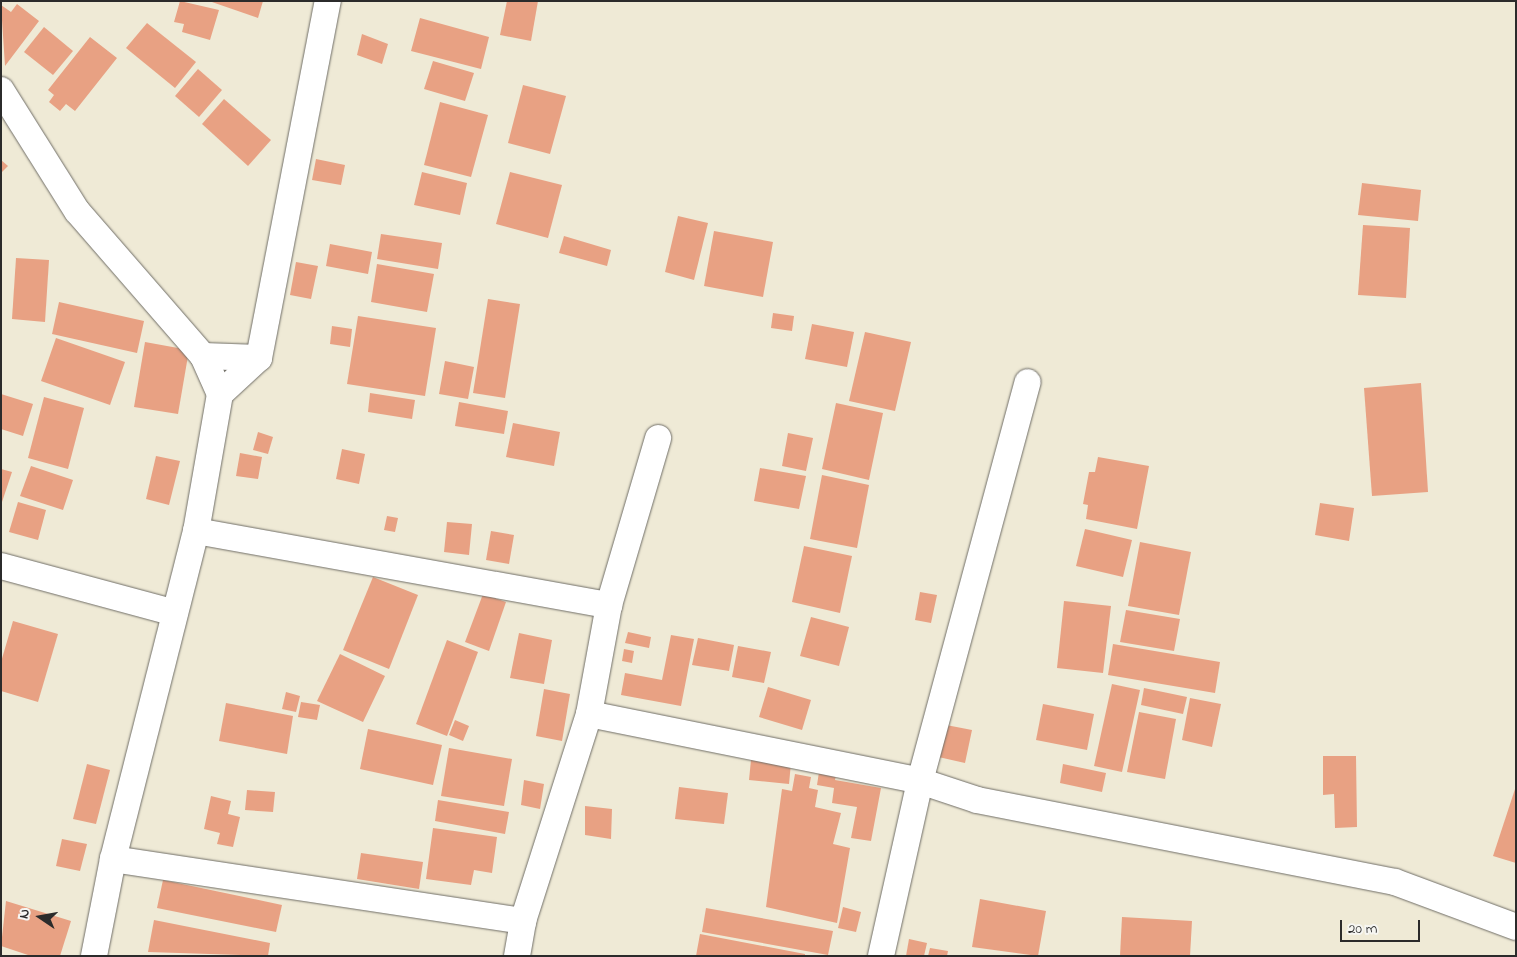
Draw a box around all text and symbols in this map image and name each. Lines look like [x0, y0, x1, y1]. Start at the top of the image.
north arrow [15, 892, 65, 942]
text: N [14, 907, 36, 921]
scale bar [1342, 910, 1422, 942]
text: 20 m [1348, 918, 1377, 940]

